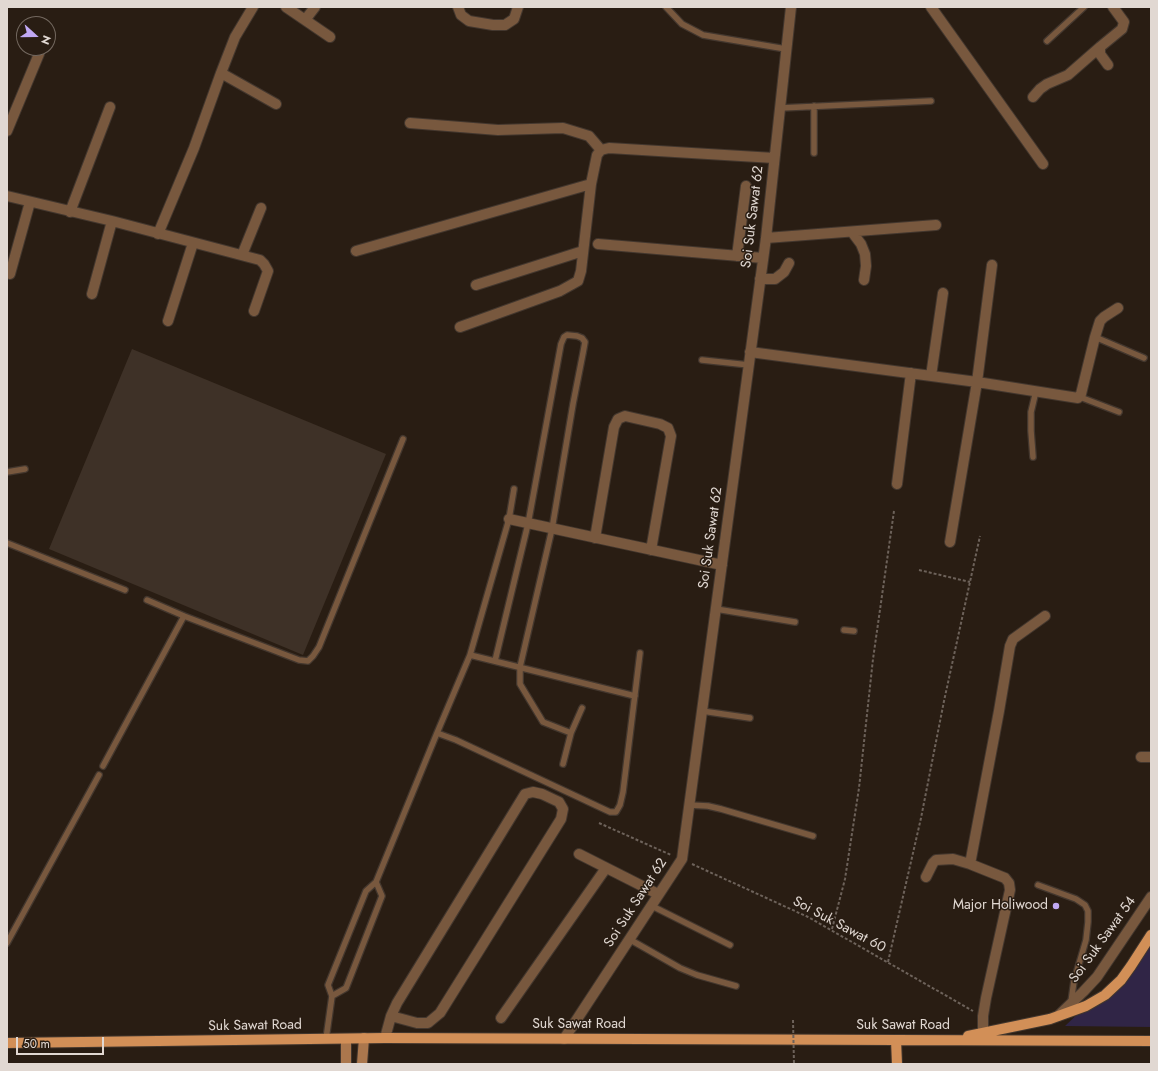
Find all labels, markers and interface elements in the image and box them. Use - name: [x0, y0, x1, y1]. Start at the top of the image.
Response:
- north arrow: [16, 16, 56, 56]
- text: N: [37, 33, 55, 47]
- street label: Soi Suk Sawat 62: [738, 165, 768, 269]
- street label: Soi Suk Sawat 62: [696, 486, 726, 590]
- street label: Soi Suk Sawat 62: [601, 855, 671, 951]
- street label: Soi Suk Sawat 60: [790, 893, 888, 957]
- street label: Soi Suk Sawat 54: [1066, 894, 1140, 986]
- place label: Major Holiwood: [953, 898, 1048, 914]
- marker: Major Holiwood: [1051, 901, 1061, 911]
- street label: Suk Sawat Road: [208, 1017, 302, 1035]
- street label: Suk Sawat Road: [532, 1017, 626, 1033]
- street label: Suk Sawat Road: [856, 1018, 950, 1034]
- scale bar: [18, 1029, 106, 1055]
- text: 50 m: [23, 1035, 50, 1053]

